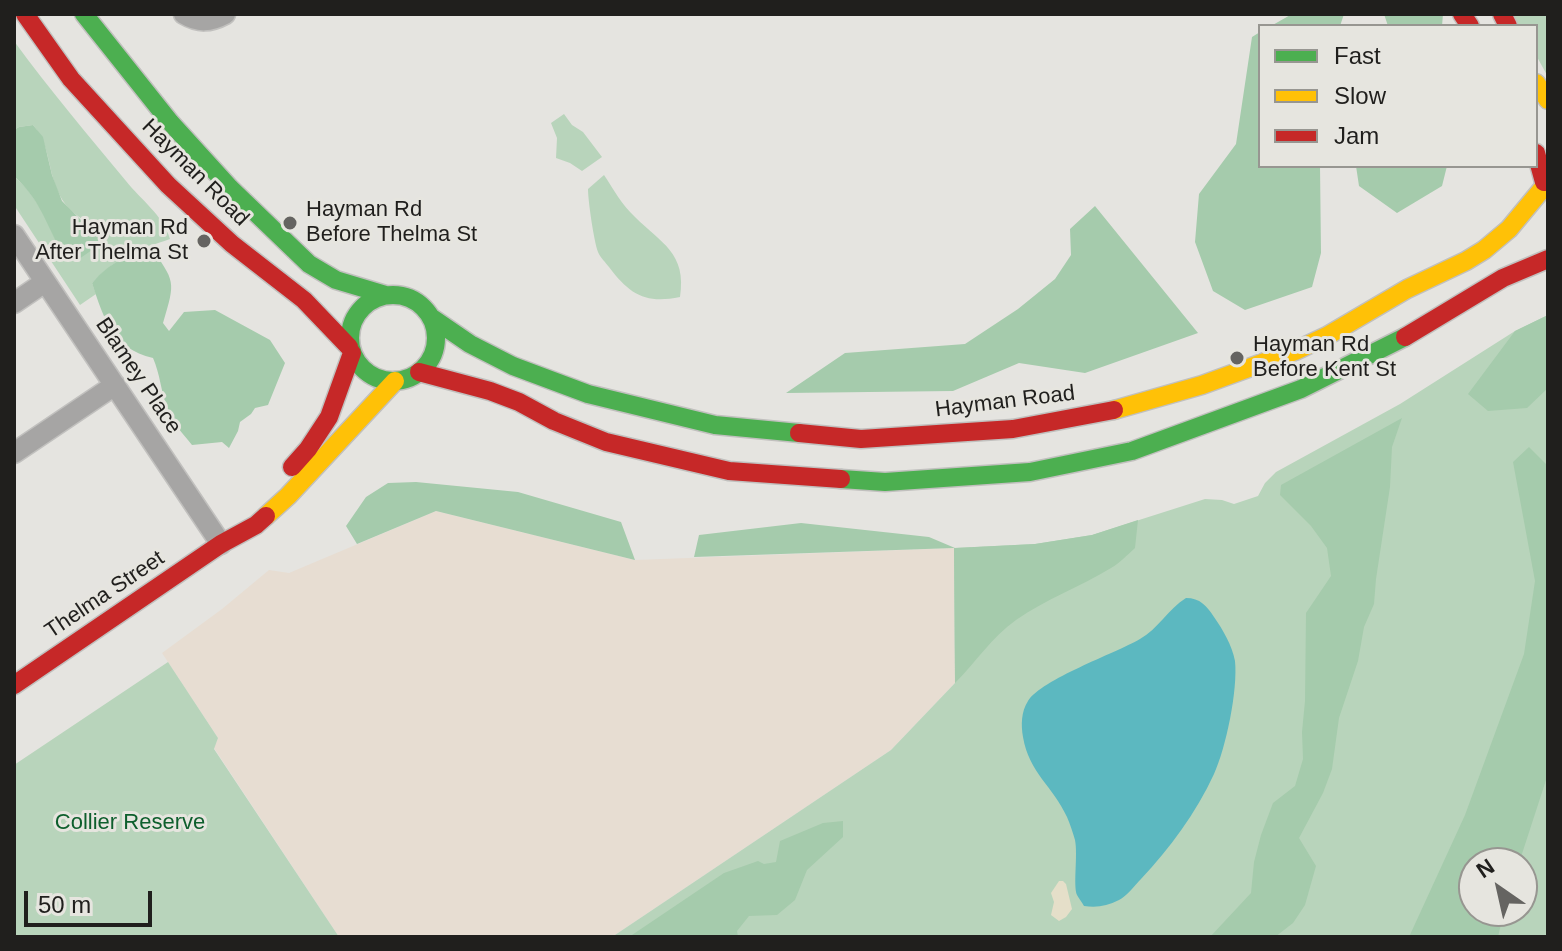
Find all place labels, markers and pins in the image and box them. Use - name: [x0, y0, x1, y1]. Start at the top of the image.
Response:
- place label: Hayman Rd Before Thelma St: [306, 197, 477, 248]
- marker: Hayman Rd Before Thelma St: [281, 214, 299, 232]
- place label: Hayman Rd After Thelma St: [35, 215, 188, 266]
- marker: Hayman Rd After Thelma St: [195, 232, 213, 250]
- place label: Hayman Rd Before Kent St: [1253, 332, 1396, 384]
- marker: Hayman Rd Before Kent St: [1228, 349, 1246, 367]

